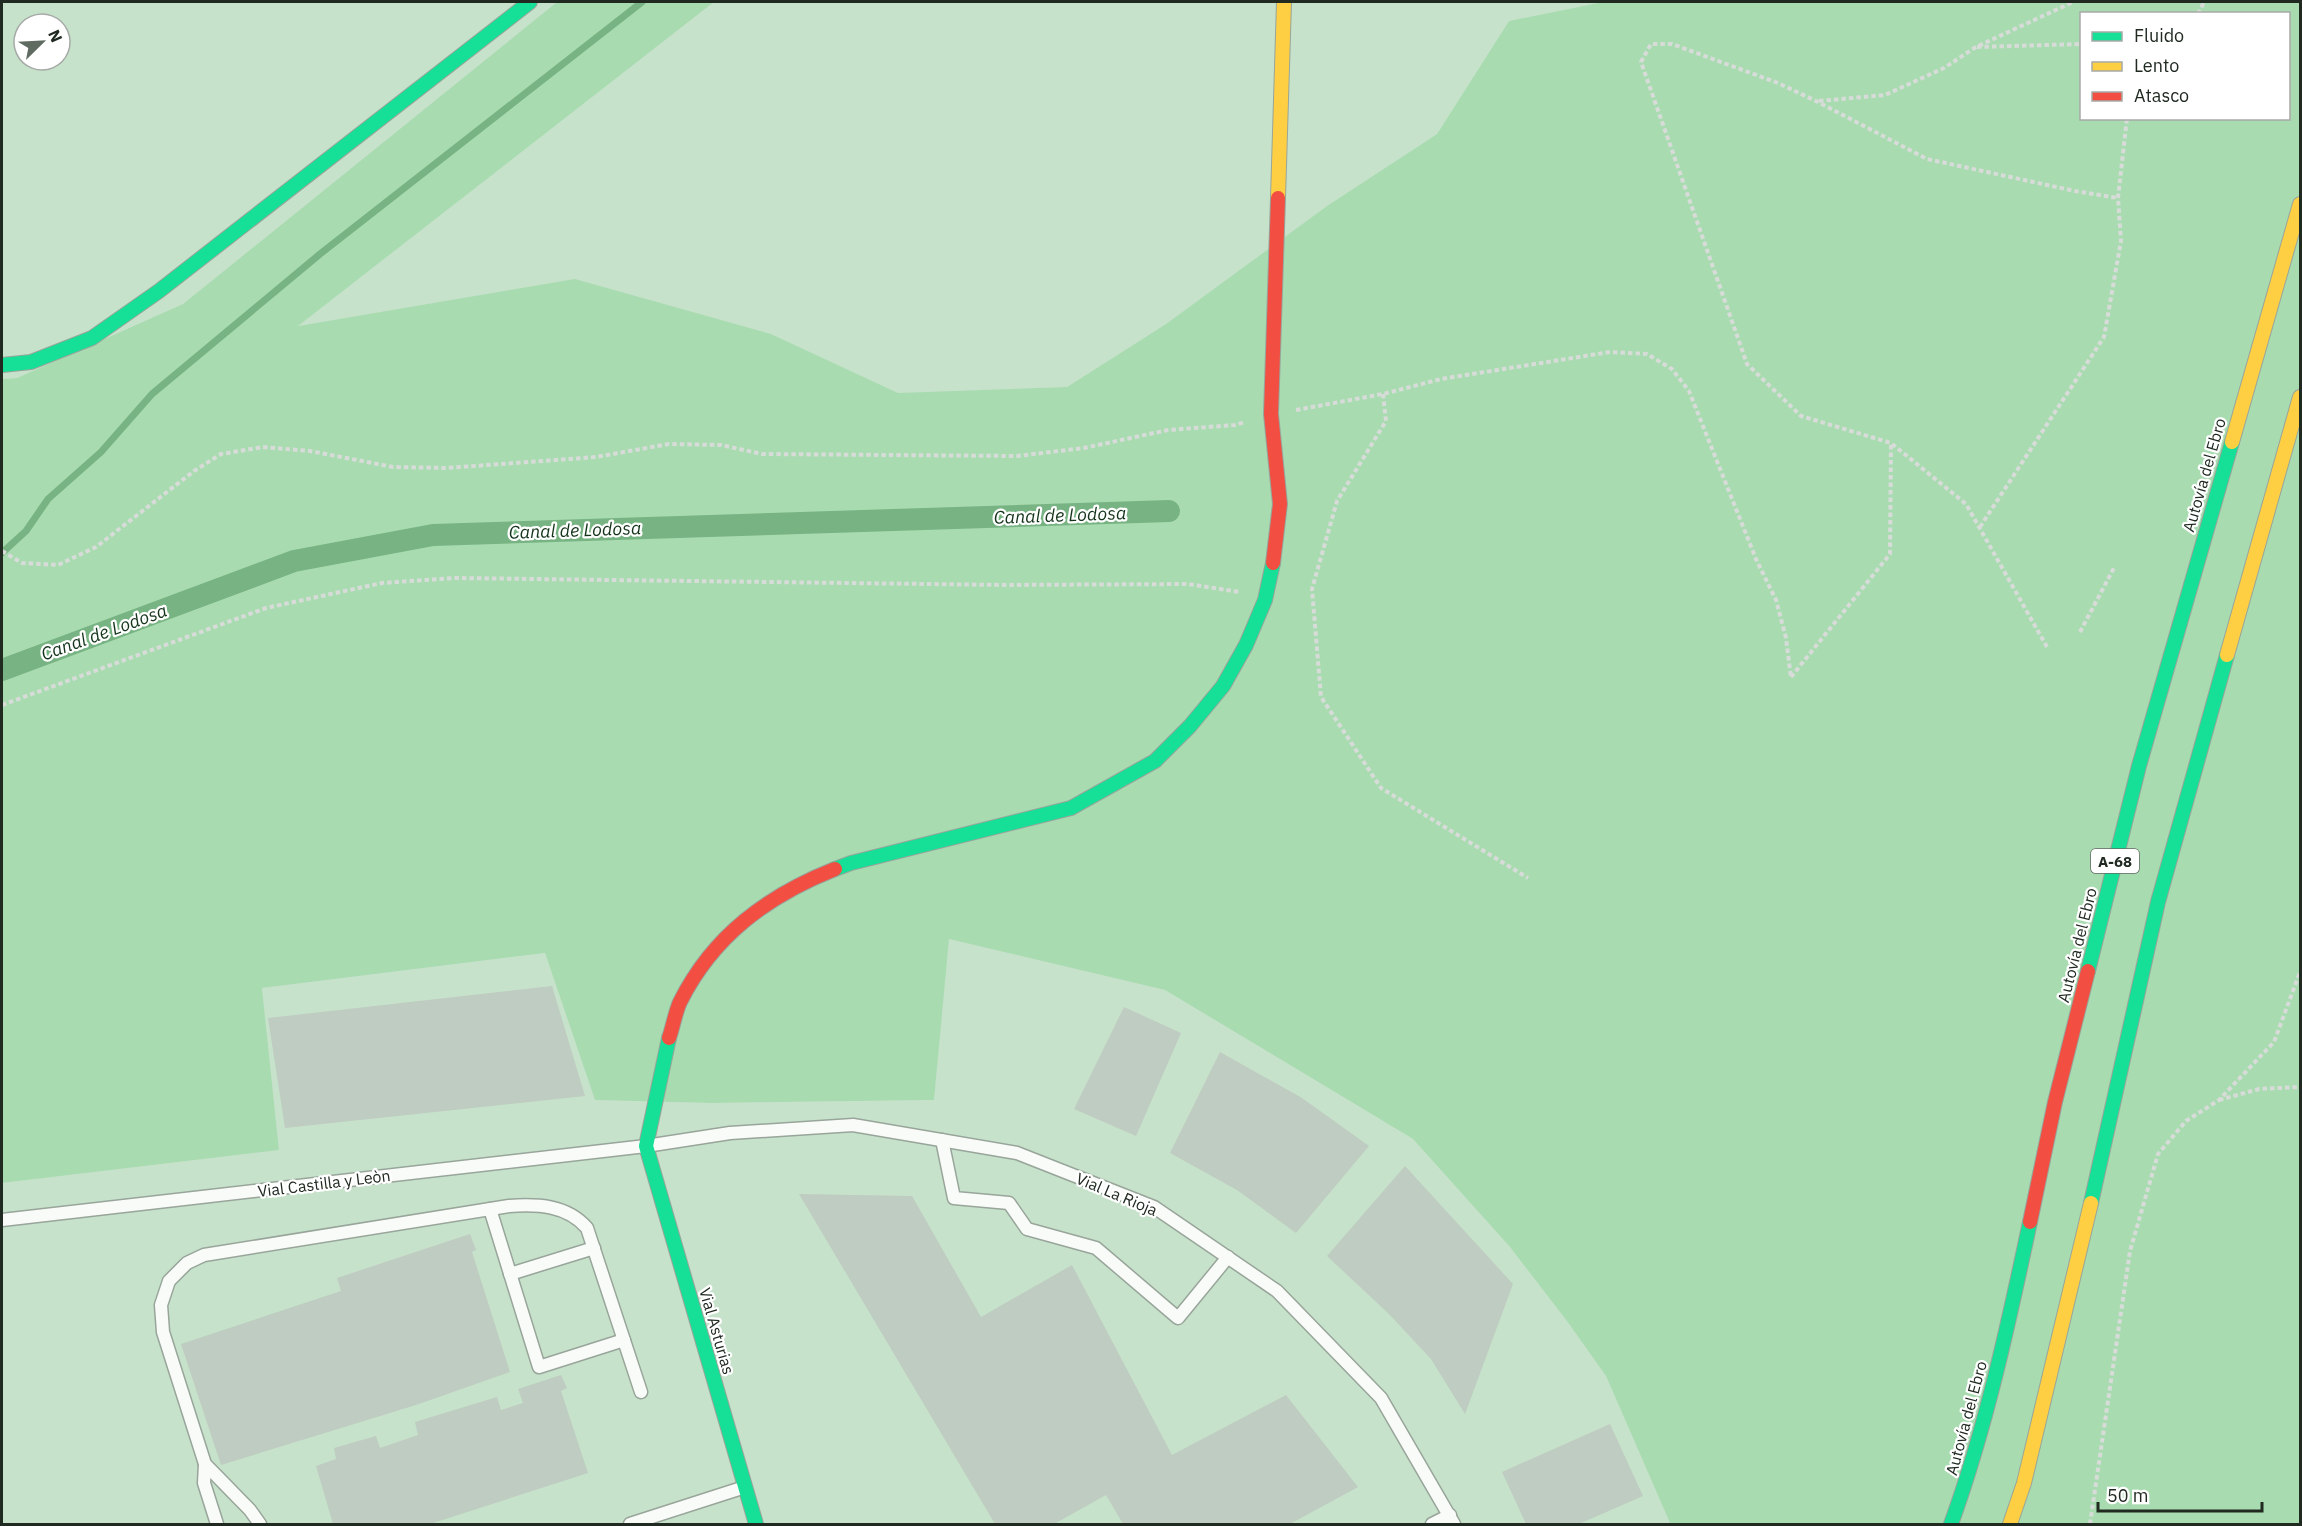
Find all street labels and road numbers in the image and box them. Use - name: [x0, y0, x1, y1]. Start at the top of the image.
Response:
- street label: Autovía del Ebro: [2178, 416, 2230, 534]
- road number: A-68: [2091, 849, 2139, 873]
- street label: Autovía del Ebro: [2053, 886, 2101, 1004]
- street label: Vial Castilla y Leòn: [256, 1165, 392, 1201]
- street label: Vial La Rioja: [1073, 1168, 1161, 1220]
- street label: Vial Asturias: [695, 1285, 739, 1377]
- street label: Autovía del Ebro: [1941, 1359, 1991, 1477]

